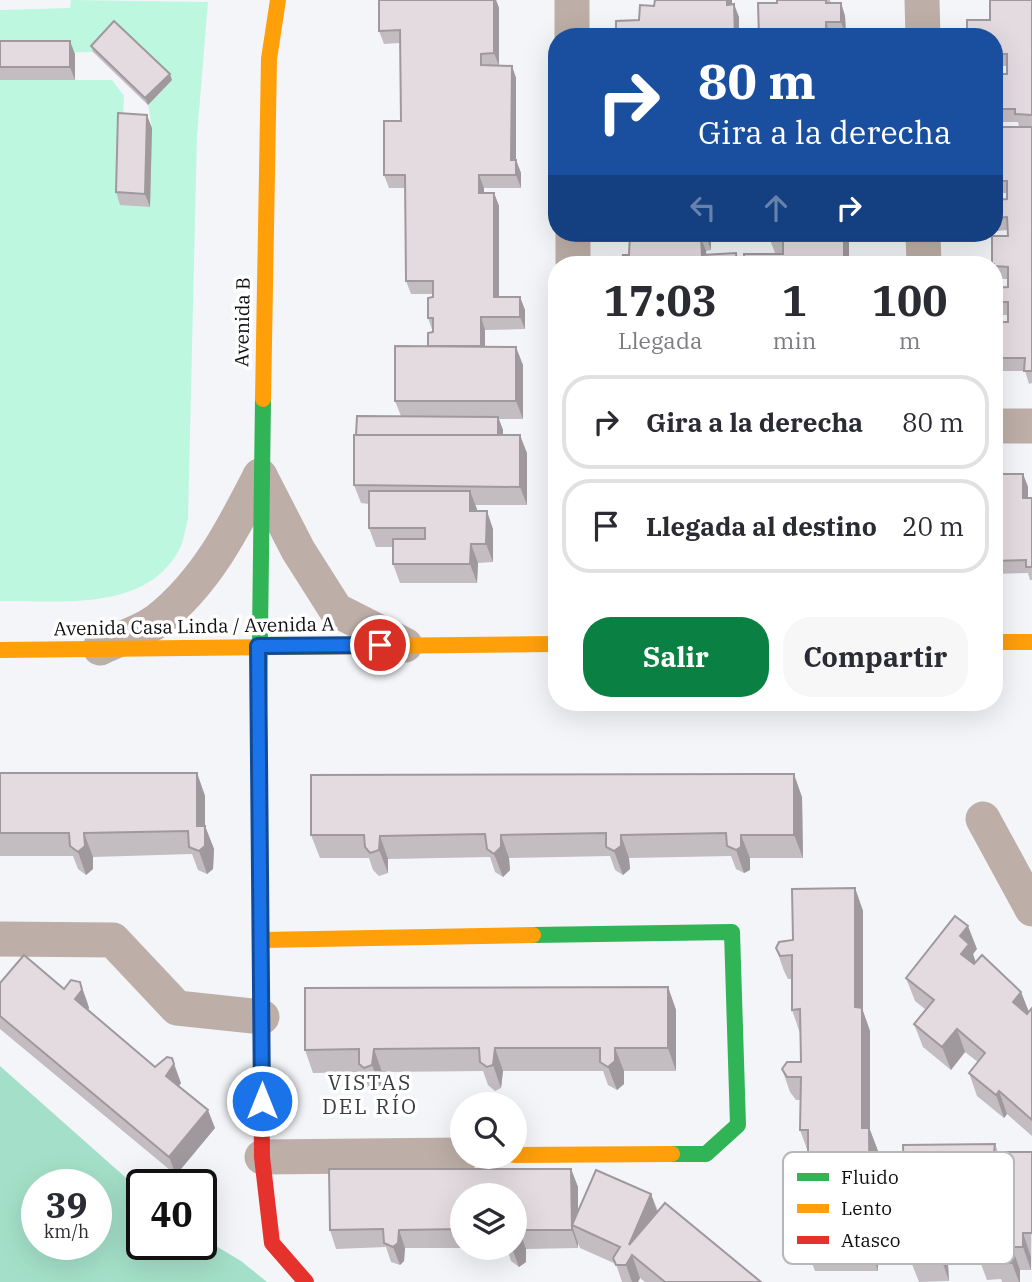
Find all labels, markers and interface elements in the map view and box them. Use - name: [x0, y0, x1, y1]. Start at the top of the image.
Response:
- text: 80 m: [698, 49, 816, 112]
- icon: right: [583, 56, 674, 147]
- text: Gira a la derecha: [698, 111, 952, 153]
- icon: left: [684, 189, 722, 227]
- icon: ahead: [757, 189, 795, 227]
- icon: right: [830, 189, 868, 227]
- text: 17:03: [603, 273, 717, 328]
- text: 1: [782, 273, 807, 328]
- text: 100: [872, 273, 947, 328]
- street label: Avenida B: [229, 277, 255, 367]
- text: Llegada: [618, 325, 702, 355]
- text: min: [773, 325, 816, 355]
- text: m: [899, 325, 921, 355]
- icon: right: [587, 403, 625, 441]
- text: Gira a la derecha: [646, 405, 863, 439]
- text: 80 m: [902, 405, 964, 439]
- icon: arrive: [587, 507, 625, 545]
- text: Llegada al destino: [646, 509, 877, 543]
- text: 20 m: [902, 509, 964, 543]
- street label: Avenida Casa Linda / Avenida A: [53, 612, 335, 640]
- pin: [350, 615, 410, 675]
- button: Salir: [583, 617, 769, 697]
- button: Compartir: [783, 617, 968, 697]
- icon: arrive: [361, 626, 399, 664]
- position arrow: [225, 1064, 299, 1138]
- district label: VISTAS DEL RÍO: [322, 1068, 418, 1120]
- map controls: [450, 1092, 527, 1260]
- button: search: [450, 1092, 527, 1169]
- legend: [783, 1152, 1014, 1264]
- text: Fluido: [841, 1165, 899, 1189]
- speed limit sign: 40: [126, 1169, 217, 1260]
- text: 39: [45, 1182, 88, 1228]
- button: layers: [450, 1183, 527, 1260]
- text: Lento: [841, 1196, 892, 1220]
- text: km/h: [44, 1220, 89, 1243]
- text: Atasco: [841, 1228, 900, 1252]

